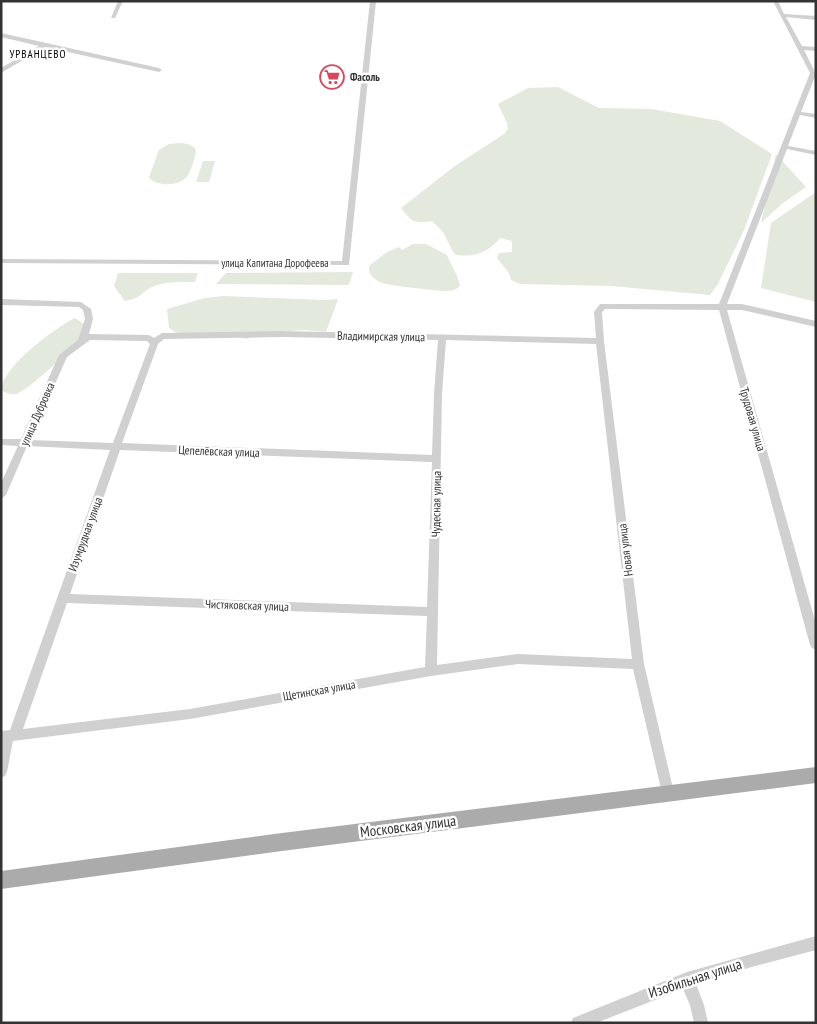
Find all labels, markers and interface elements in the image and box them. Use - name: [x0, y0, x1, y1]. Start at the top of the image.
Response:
- district label: УРВАНЦЕВО: [9, 47, 67, 61]
- supermarket icon: Фасоль: [319, 64, 345, 90]
- place label: Фасоль: [350, 70, 380, 84]
- street label: улица Капитана Дорофеева: [221, 256, 329, 270]
- street label: Владимирская улица: [337, 328, 425, 344]
- street label: улица Дубровка: [16, 380, 58, 448]
- street label: Трудовая улица: [737, 385, 769, 453]
- street label: Цепелёвская улица: [178, 442, 260, 460]
- street label: Чудесная улица: [428, 471, 444, 537]
- street label: Изумрудная улица: [65, 495, 105, 573]
- street label: Новая улица: [614, 523, 636, 577]
- street label: Чистяковская улица: [205, 596, 289, 614]
- street label: Щетинская улица: [282, 676, 357, 704]
- street label: Московская улица: [359, 811, 457, 841]
- street label: Изобильная улица: [646, 954, 744, 1002]

